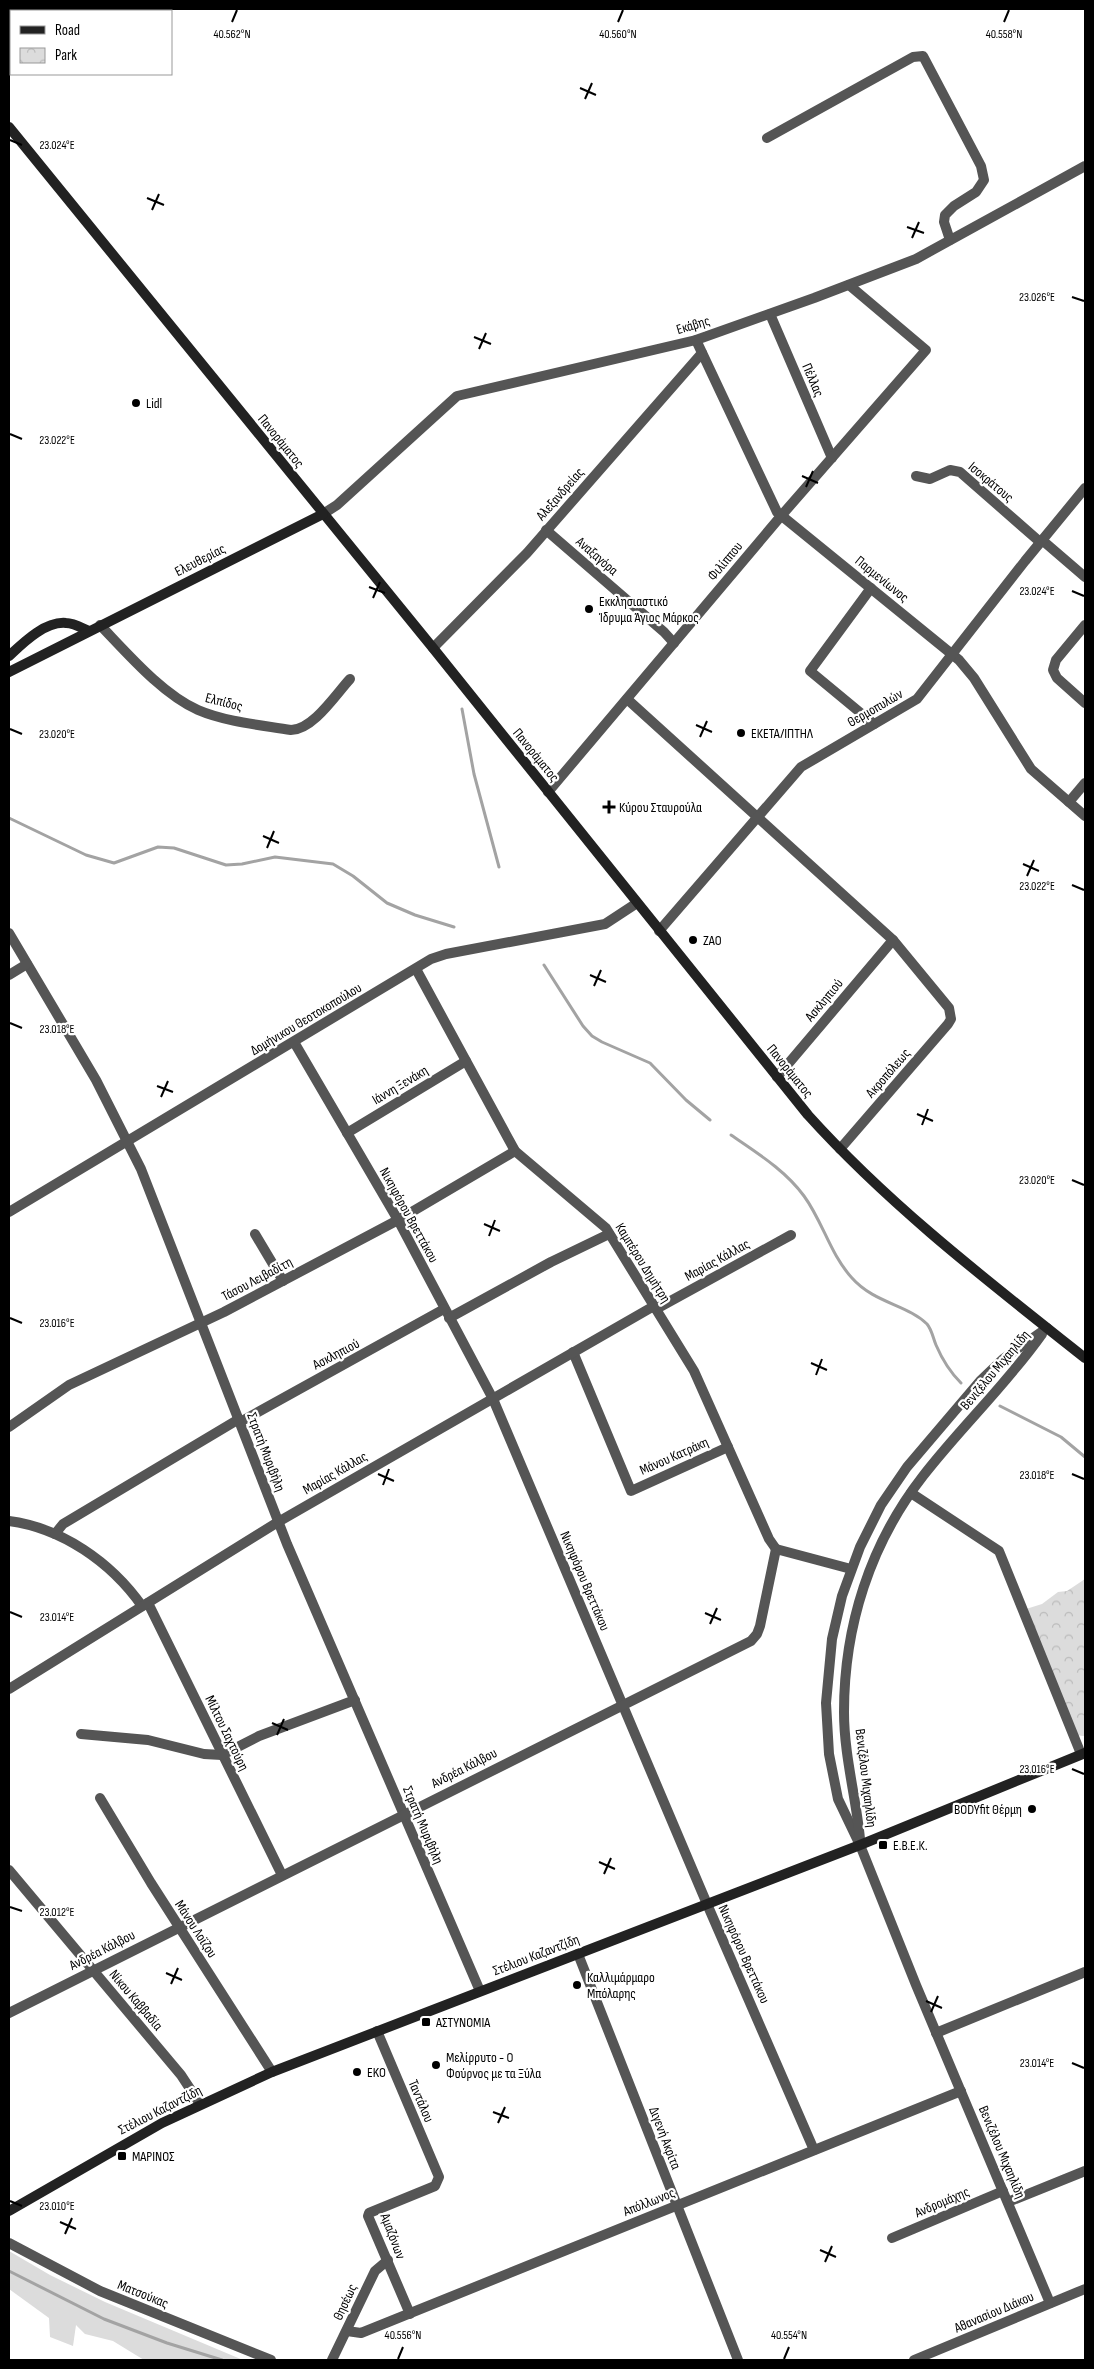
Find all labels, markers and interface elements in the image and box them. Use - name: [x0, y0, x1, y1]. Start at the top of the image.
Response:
- legend: [10, 10, 172, 75]
- text: Road: [55, 21, 80, 40]
- text: 40.562°N: [213, 27, 251, 42]
- text: 40.560°N: [599, 27, 637, 42]
- text: 40.558°N: [986, 27, 1022, 42]
- text: Park: [55, 46, 77, 65]
- text: 23.024°E: [39, 138, 75, 153]
- text: 23.026°E: [1019, 290, 1055, 305]
- street label: Εκάβης: [674, 312, 712, 338]
- street label: Πέλλας: [798, 361, 828, 399]
- place label: Lidl: [146, 395, 162, 412]
- marker: Lidl: [130, 397, 142, 409]
- street label: Πανοράματος: [254, 411, 308, 471]
- text: 23.022°E: [39, 433, 75, 448]
- street label: Ισοκράτους: [965, 458, 1017, 506]
- street label: Αλεξανδρείας: [532, 464, 588, 525]
- street label: Αναξαγόρα: [572, 532, 622, 579]
- street label: Φιλίππου: [704, 538, 746, 584]
- street label: Ελευθερίας: [172, 540, 228, 580]
- street label: Παρμενίωνος: [852, 552, 912, 606]
- text: 23.024°E: [1019, 584, 1055, 599]
- place label: Εκκλησιαστικό Ίδρυμα Άγιος Μάρκος: [598, 593, 699, 626]
- marker: Εκκλησιαστικό Ίδρυμα Άγιος Μάρκος: [583, 603, 595, 615]
- street label: Θερμοπυλών: [844, 685, 906, 731]
- street label: Ελπίδος: [204, 689, 244, 715]
- street label: Πανοράματος: [509, 725, 563, 785]
- place label: ΕΚΕΤΑ/ΙΠΤΗΛ: [751, 725, 813, 742]
- text: 23.020°E: [39, 727, 75, 742]
- marker: ΕΚΕΤΑ/ΙΠΤΗΛ: [735, 727, 747, 739]
- place label: Κύρου Σταυρούλα: [619, 799, 702, 816]
- marker: Κύρου Σταυρούλα: [603, 801, 615, 813]
- text: 23.022°E: [1019, 879, 1055, 894]
- place label: ZAO: [703, 932, 722, 949]
- marker: ZAO: [687, 934, 699, 946]
- street label: Ασκληπιού: [801, 975, 847, 1026]
- street label: Δομήνικου Θεοτοκοπούλου: [247, 979, 365, 1059]
- text: 23.018°E: [39, 1022, 75, 1037]
- street label: Πανοράματος: [763, 1041, 817, 1101]
- street label: Ακροπόλεως: [861, 1045, 914, 1102]
- street label: Ιάννη Ξενάκη: [369, 1062, 431, 1108]
- street label: Νικηφόρου Βρεττάκου: [376, 1164, 442, 1266]
- text: 23.020°E: [1019, 1173, 1055, 1188]
- street label: Καμπέρου Δημήτρη: [612, 1220, 674, 1306]
- street label: Μαρίας Κάλλας: [682, 1235, 752, 1285]
- street label: Τάσου Λειβαδίτη: [219, 1253, 295, 1305]
- text: 23.016°E: [39, 1316, 75, 1331]
- street label: Βενιζέλου Μιχαηλίδη: [957, 1327, 1033, 1413]
- street label: Ασκληπιού: [309, 1335, 362, 1374]
- street label: Στρατή Μυριβήλη: [243, 1410, 289, 1494]
- street label: Μάνου Κατράκη: [637, 1433, 711, 1479]
- street label: Μαρίας Κάλλας: [300, 1448, 370, 1498]
- text: 23.018°E: [1019, 1468, 1055, 1483]
- street label: Νικηφόρου Βρεττάκου: [556, 1529, 614, 1633]
- text: 23.014°E: [40, 1610, 74, 1625]
- street label: Μίλτου Σαχτούρη: [201, 1693, 253, 1773]
- street label: Βενιζέλου Μιχαηλίδη: [852, 1728, 880, 1828]
- street label: Ανδρέα Κάλβου: [427, 1744, 500, 1792]
- text: 23.016°E: [1019, 1762, 1055, 1777]
- street label: Στρατή Μυριβήλη: [399, 1783, 447, 1867]
- place label: BODYfit Θέρμη: [954, 1801, 1022, 1818]
- marker: BODYfit Θέρμη: [1026, 1803, 1038, 1815]
- place label: Ε.Β.Ε.Κ.: [893, 1837, 928, 1854]
- marker: Ε.Β.Ε.Κ.: [877, 1839, 889, 1851]
- street label: Μάνου Λοϊζου: [171, 1897, 221, 1961]
- street label: Νικηφόρου Βρεττάκου: [715, 1902, 773, 2006]
- text: 23.012°E: [39, 1905, 75, 1920]
- street label: Ανδρέα Κάλβου: [65, 1926, 138, 1974]
- street label: Στέλιου Καζαντζίδη: [490, 1931, 582, 1979]
- street label: Νίκου Καββαδία: [106, 1966, 166, 2034]
- place label: Καλλιμάρμαρο Μπόλαρης: [587, 1969, 655, 2002]
- marker: Καλλιμάρμαρο Μπόλαρης: [571, 1979, 583, 1991]
- place label: ΑΣΤΥΝΟΜΙΑ: [435, 2014, 491, 2031]
- marker: ΑΣΤΥΝΟΜΙΑ: [420, 2016, 432, 2028]
- place label: Μελίρρυτο - Ο Φούρνος με τα Ξύλα: [446, 2049, 541, 2082]
- text: 23.014°E: [1020, 2056, 1054, 2071]
- marker: Μελίρρυτο - Ο Φούρνος με τα Ξύλα: [430, 2059, 442, 2071]
- place label: EKO: [367, 2064, 386, 2081]
- marker: EKO: [351, 2066, 363, 2078]
- street label: Ταντάλου: [404, 2077, 438, 2125]
- street label: Στέλιου Καζαντζίδη: [115, 2082, 205, 2138]
- street label: Βενιζέλου Μιχαηλίδη: [975, 2103, 1029, 2201]
- street label: Διγενή Ακρίτα: [645, 2104, 685, 2172]
- place label: ΜΑΡΙΝΟΣ: [132, 2148, 175, 2165]
- marker: ΜΑΡΙΝΟΣ: [116, 2150, 128, 2162]
- street label: Ανδρομάχης: [911, 2183, 972, 2221]
- street label: Απόλλωνος: [620, 2184, 677, 2220]
- text: 23.010°E: [39, 2199, 75, 2214]
- street label: Αμαζόνων: [376, 2210, 410, 2262]
- street label: Ματσούκας: [115, 2276, 171, 2312]
- street label: Θησέως: [329, 2281, 361, 2323]
- street label: Αθανασίου Διάκου: [951, 2288, 1036, 2337]
- text: 40.556°N: [385, 2328, 421, 2343]
- text: 40.554°N: [771, 2328, 807, 2343]

